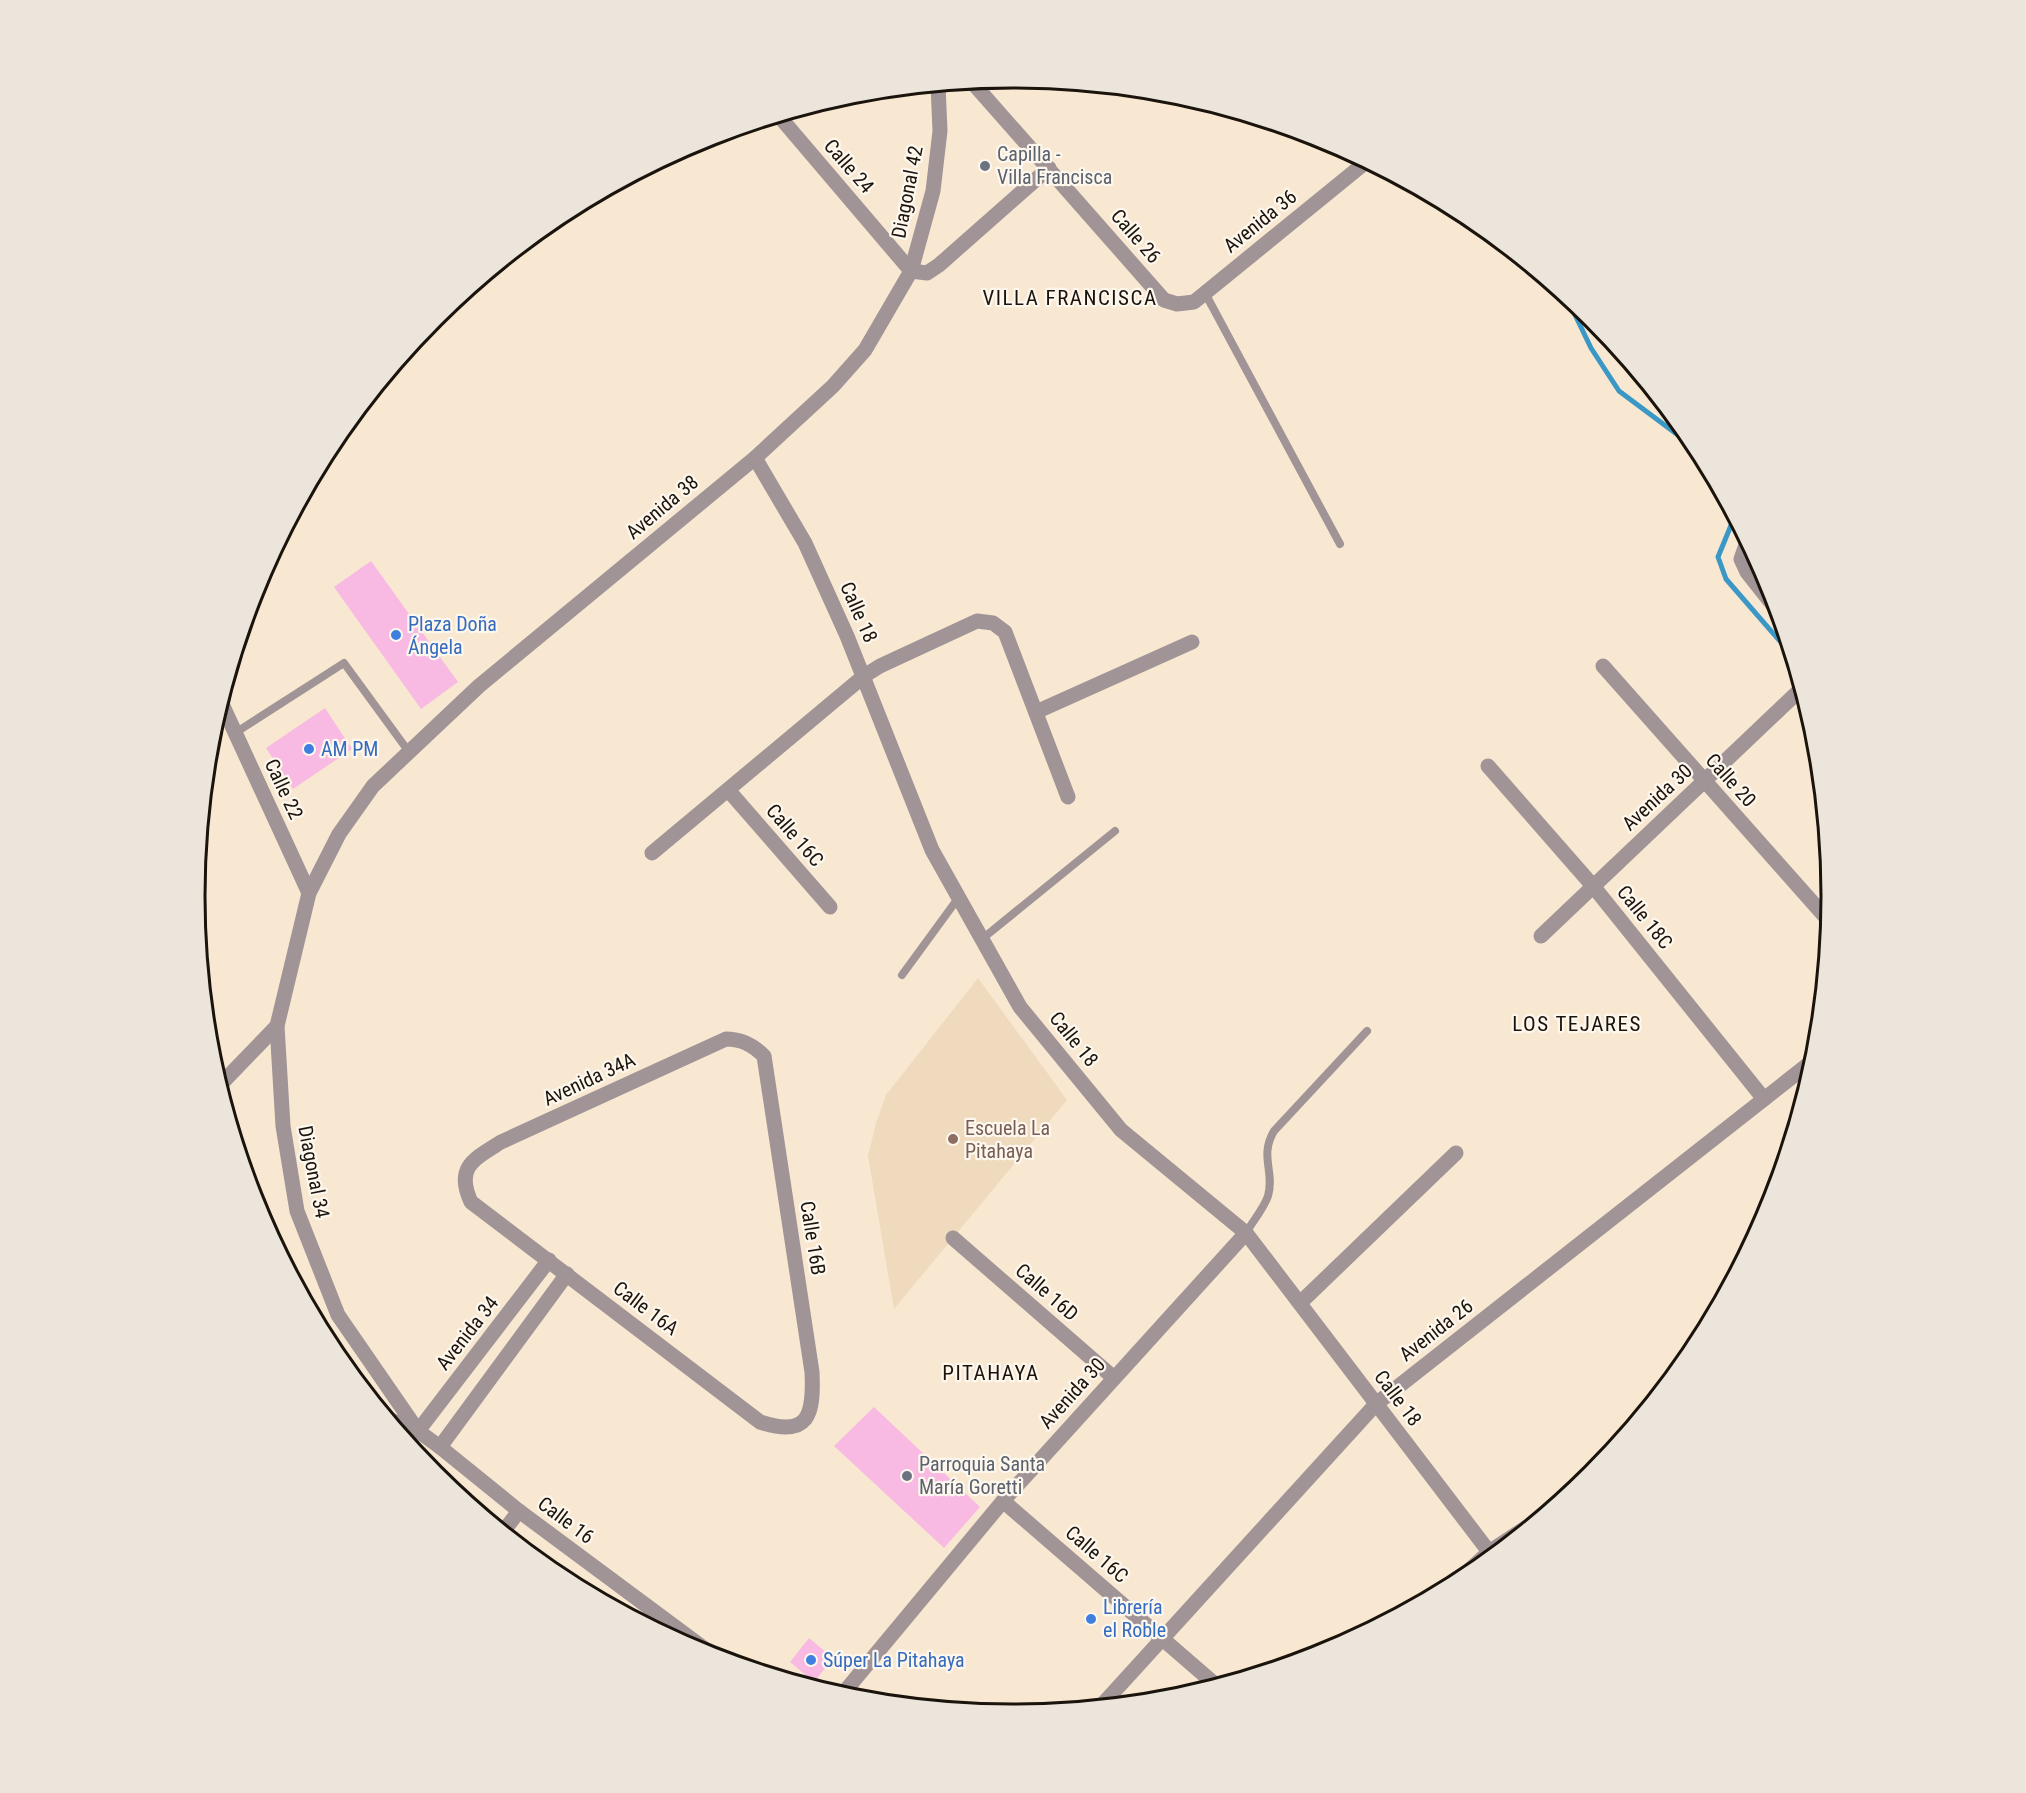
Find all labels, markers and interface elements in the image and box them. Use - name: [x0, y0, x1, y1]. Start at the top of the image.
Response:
- street label: Calle 24: [819, 134, 879, 198]
- place label: Capilla - Villa Francisca: [997, 142, 1112, 189]
- street label: Diagonal 42: [886, 144, 928, 240]
- marker: Capilla - Villa Francisca: [978, 159, 992, 173]
- street label: Avenida 36: [1219, 184, 1301, 258]
- street label: Calle 26: [1106, 204, 1166, 268]
- district label: VILLA FRANCISCA: [982, 286, 1158, 310]
- street label: Avenida 38: [621, 470, 703, 544]
- street label: Calle 18: [835, 578, 883, 646]
- place label: Plaza Doña Ángela: [408, 612, 497, 659]
- marker: Plaza Doña Ángela: [389, 628, 403, 642]
- place label: AM PM: [321, 737, 378, 761]
- marker: AM PM: [302, 742, 316, 756]
- street label: Calle 20: [1701, 748, 1761, 812]
- street label: Calle 22: [260, 755, 308, 823]
- street label: Avenida 30: [1617, 759, 1697, 835]
- street label: Calle 16C: [761, 799, 829, 871]
- street label: Calle 18C: [1612, 880, 1678, 954]
- street label: Calle 18: [1045, 1007, 1103, 1071]
- district label: LOS TEJARES: [1512, 1012, 1642, 1036]
- street label: Avenida 34A: [539, 1047, 639, 1111]
- place label: Escuela La Pitahaya: [965, 1116, 1050, 1163]
- street label: Diagonal 34: [293, 1124, 335, 1220]
- marker: Escuela La Pitahaya: [946, 1132, 960, 1146]
- street label: Calle 16B: [795, 1199, 831, 1277]
- street label: Calle 16D: [1011, 1258, 1083, 1326]
- street label: Calle 16A: [609, 1276, 684, 1341]
- street label: Avenida 34: [431, 1291, 503, 1375]
- street label: Avenida 26: [1394, 1294, 1478, 1366]
- street label: Avenida 30: [1034, 1353, 1110, 1433]
- district label: PITAHAYA: [942, 1361, 1040, 1385]
- street label: Calle 18: [1369, 1365, 1427, 1431]
- place label: Parroquia Santa María Goretti: [919, 1452, 1045, 1499]
- marker: Parroquia Santa María Goretti: [900, 1469, 914, 1483]
- street label: Calle 16: [533, 1491, 599, 1549]
- street label: Calle 16C: [1061, 1520, 1133, 1588]
- place label: Librería el Roble: [1103, 1595, 1166, 1642]
- marker: Librería el Roble: [1084, 1612, 1098, 1626]
- place label: Súper La Pitahaya: [823, 1648, 965, 1672]
- marker: Súper La Pitahaya: [804, 1653, 818, 1667]

